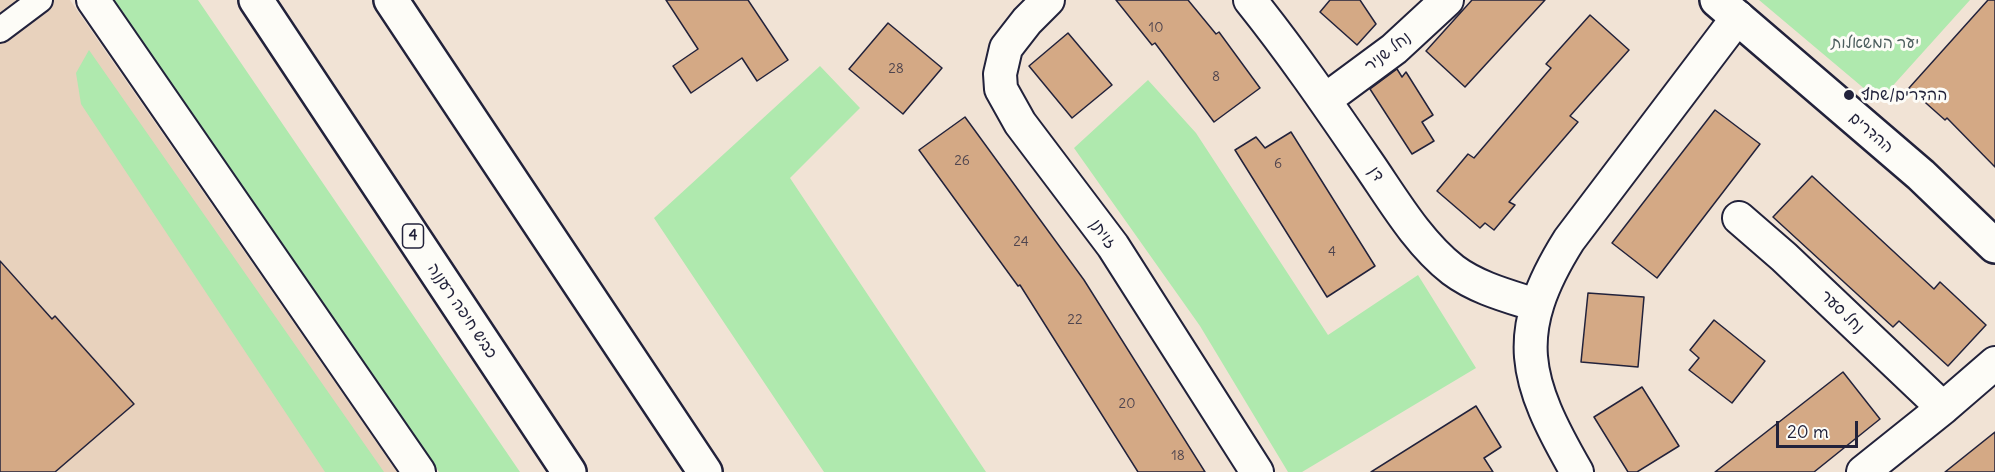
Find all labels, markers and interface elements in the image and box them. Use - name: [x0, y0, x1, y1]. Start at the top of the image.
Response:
- house number: 10: [1149, 20, 1163, 36]
- street label: נחל שניר: [1361, 28, 1415, 76]
- park label: יער המשאלות: [1831, 33, 1919, 53]
- house number: 28: [888, 61, 904, 77]
- house number: 8: [1212, 69, 1220, 85]
- place label: ההדרים/שחף: [1861, 85, 1947, 105]
- marker: ההדרים/שחף: [1842, 88, 1856, 102]
- street label: ההדרים: [1845, 109, 1897, 157]
- house number: 26: [954, 153, 970, 169]
- house number: 6: [1274, 156, 1282, 172]
- street label: דן: [1364, 163, 1388, 185]
- street label: זויתן: [1086, 216, 1120, 252]
- road number: 4: [402, 224, 424, 248]
- house number: 24: [1013, 234, 1029, 250]
- house number: 4: [1328, 244, 1336, 260]
- street label: כביש חיפה רעננה: [423, 260, 501, 362]
- street label: נחל סער: [1816, 286, 1868, 338]
- house number: 22: [1067, 312, 1083, 328]
- house number: 20: [1119, 396, 1135, 412]
- scale bar: [1779, 409, 1862, 447]
- text: 20 m: [1787, 420, 1829, 443]
- house number: 18: [1171, 448, 1185, 464]

